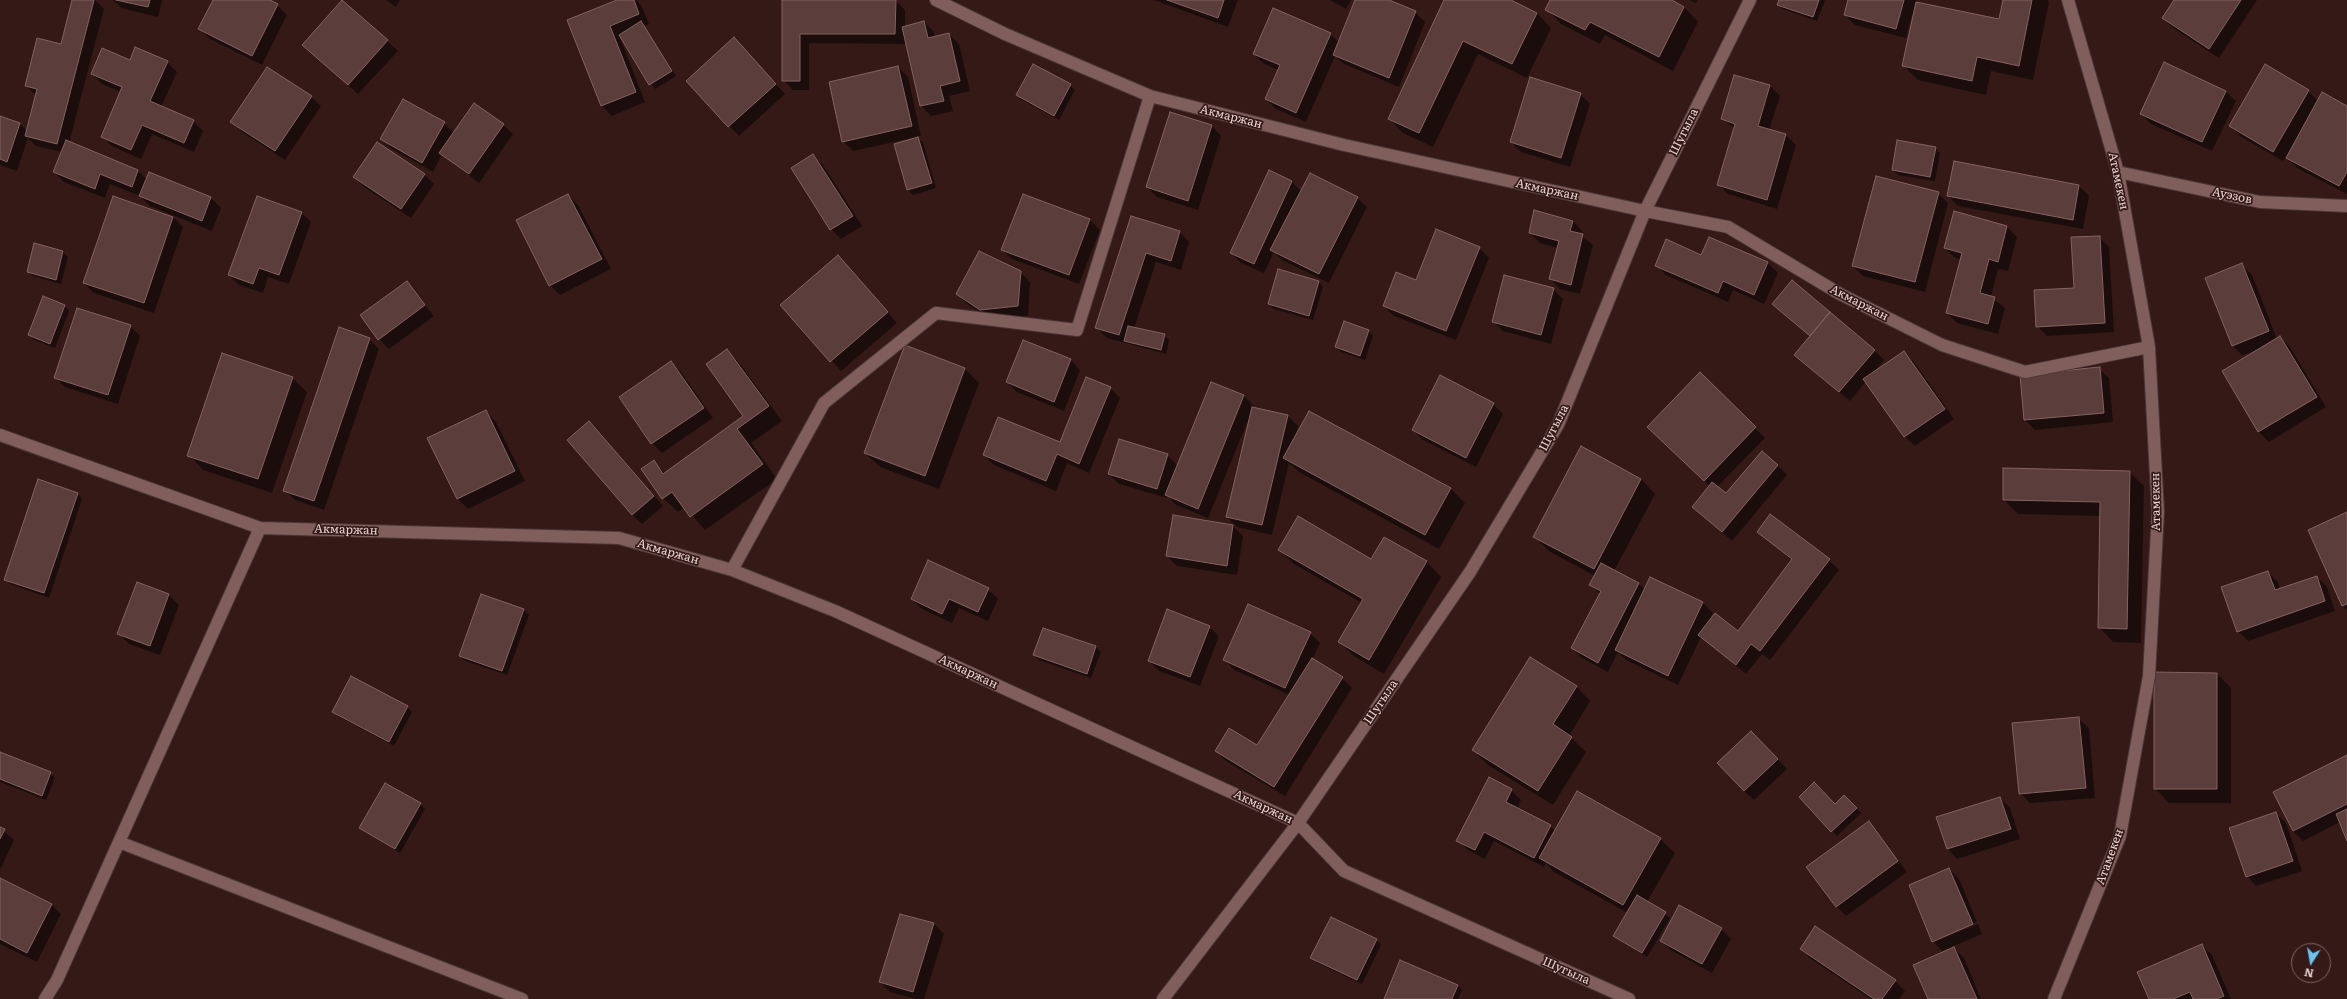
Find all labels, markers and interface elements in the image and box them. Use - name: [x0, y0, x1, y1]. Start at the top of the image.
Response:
- street label: Акмаржан: [1198, 102, 1264, 132]
- street label: Шугыла: [1666, 106, 1702, 158]
- street label: Атамекен: [2105, 151, 2131, 211]
- street label: Акмаржан: [1514, 176, 1580, 204]
- street label: Ауэзов: [2211, 185, 2253, 207]
- street label: Акмаржан: [1827, 282, 1891, 324]
- street label: Шугыла: [1536, 402, 1572, 454]
- street label: Атамекен: [2148, 473, 2164, 531]
- street label: Акмаржан: [314, 522, 378, 538]
- street label: Акмаржан: [635, 536, 701, 568]
- street label: Акмаржан: [936, 652, 1000, 692]
- street label: Шугыла: [1361, 677, 1401, 727]
- street label: Акмаржан: [1231, 787, 1295, 827]
- street label: Атамекен: [2093, 827, 2127, 887]
- north arrow: [2291, 943, 2331, 983]
- street label: Шугыла: [1540, 954, 1592, 988]
- text: N: [2303, 965, 2315, 983]

